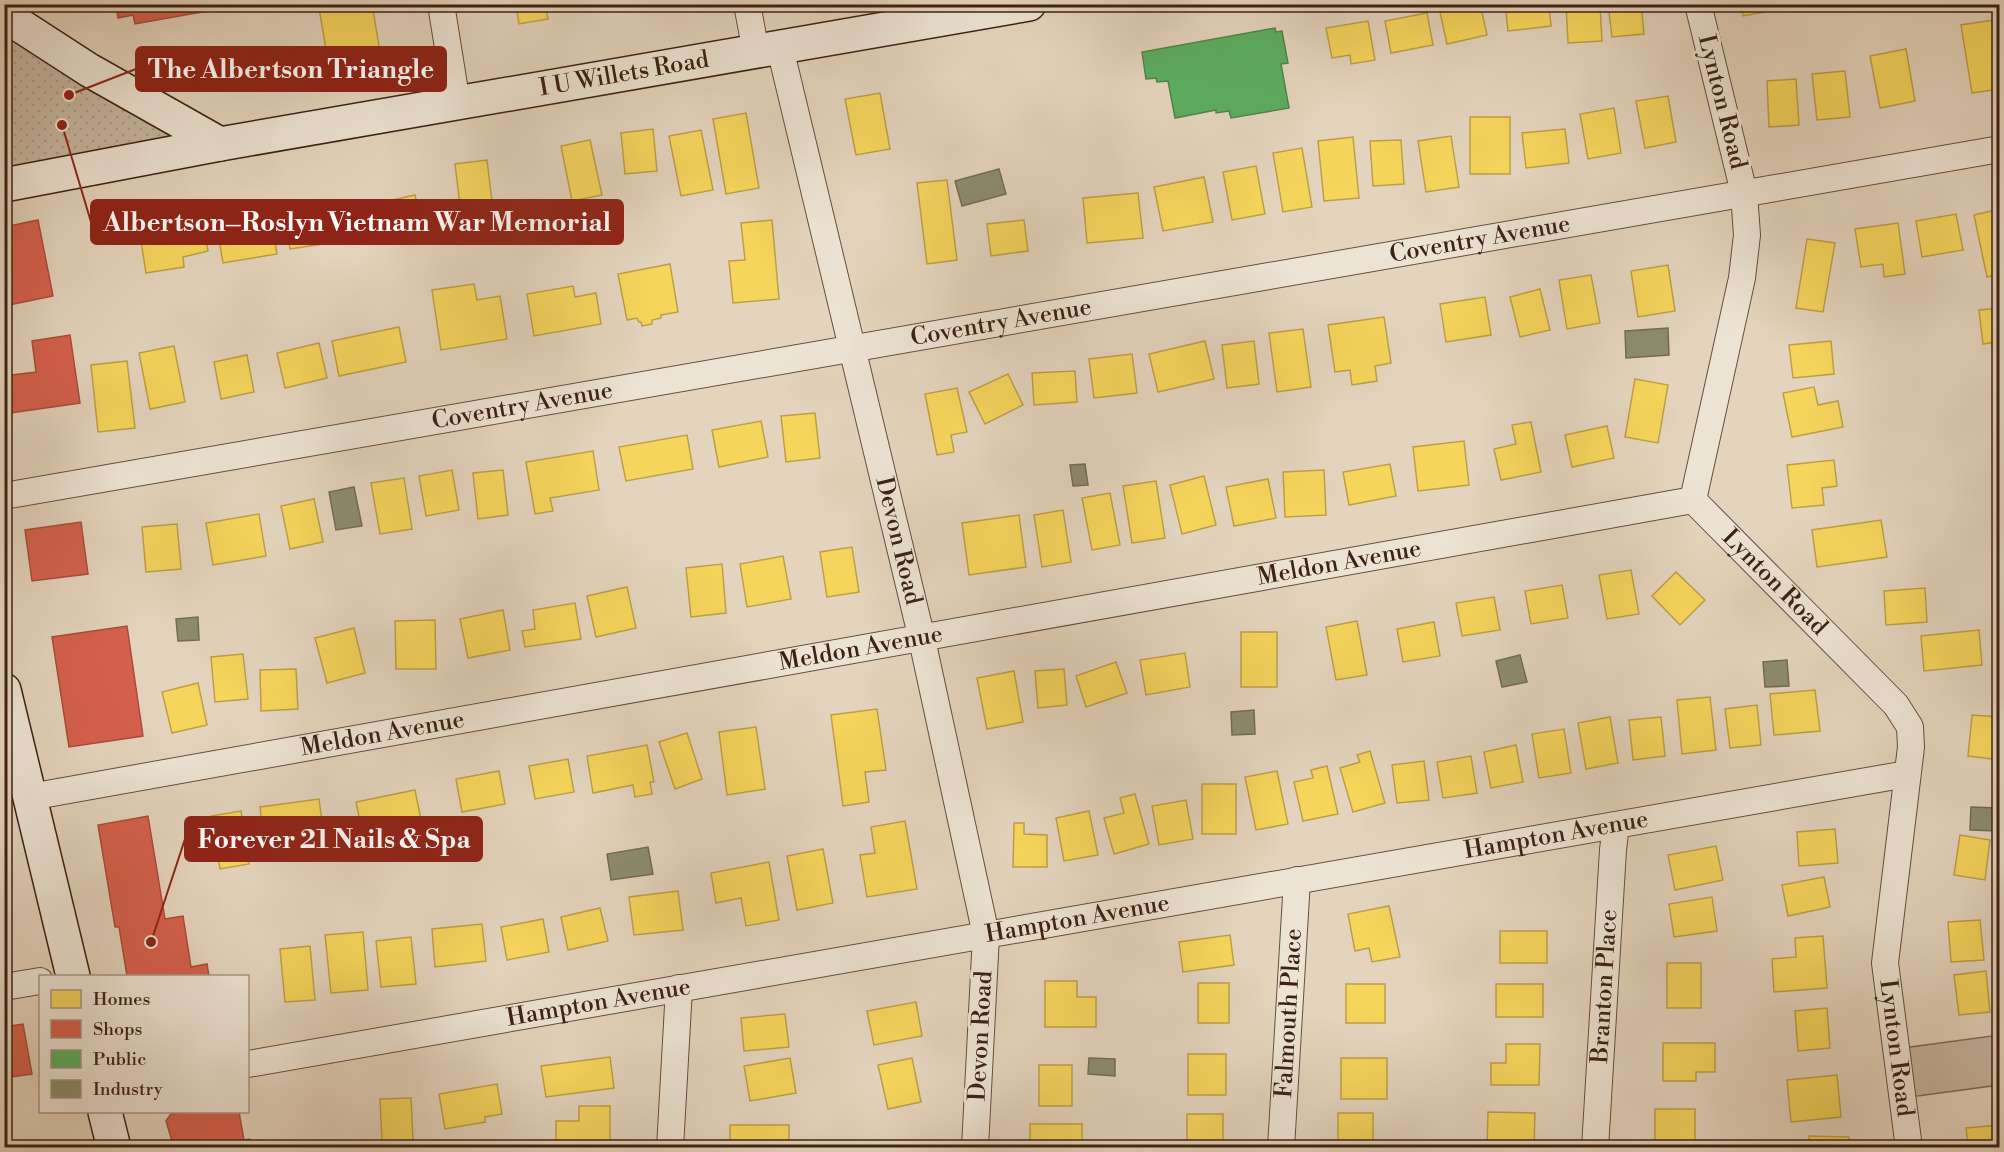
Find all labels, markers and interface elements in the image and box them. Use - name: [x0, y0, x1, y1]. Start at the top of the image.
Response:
- street label: Lynton Road: [1691, 31, 1753, 173]
- street label: I U Willets Road: [537, 45, 712, 103]
- callout: The Albertson Triangle: [136, 47, 446, 91]
- text: The Albertson Triangle: [148, 54, 434, 86]
- callout: Albertson–Roslyn Vietnam War Memorial: [91, 200, 623, 244]
- text: Albertson–Roslyn Vietnam War Memorial: [102, 207, 612, 239]
- street label: Coventry Avenue: [1387, 209, 1573, 270]
- street label: Coventry Avenue: [908, 292, 1094, 353]
- street label: Coventry Avenue: [429, 375, 615, 436]
- street label: Devon Road: [869, 474, 928, 608]
- street label: Lynton Road: [1715, 523, 1834, 642]
- street label: Meldon Avenue: [1255, 534, 1424, 593]
- street label: Meldon Avenue: [777, 619, 945, 678]
- street label: Meldon Avenue: [298, 705, 467, 763]
- street label: Hampton Avenue: [1462, 805, 1651, 866]
- callout: Forever 21 Nails & Spa: [185, 817, 482, 861]
- text: Forever 21 Nails & Spa: [198, 824, 471, 856]
- street label: Hampton Avenue: [983, 888, 1172, 950]
- street label: Branton Place: [1585, 908, 1624, 1065]
- street label: Falmouth Place: [1269, 928, 1309, 1099]
- street label: Devon Road: [963, 970, 999, 1102]
- street label: Hampton Avenue: [504, 972, 693, 1034]
- legend: [39, 975, 249, 1113]
- street label: Lynton Road: [1872, 978, 1920, 1119]
- text: Homes: [93, 988, 150, 1011]
- text: Shops: [93, 1018, 143, 1041]
- text: Public: [93, 1048, 146, 1071]
- text: Industry: [93, 1078, 163, 1101]

